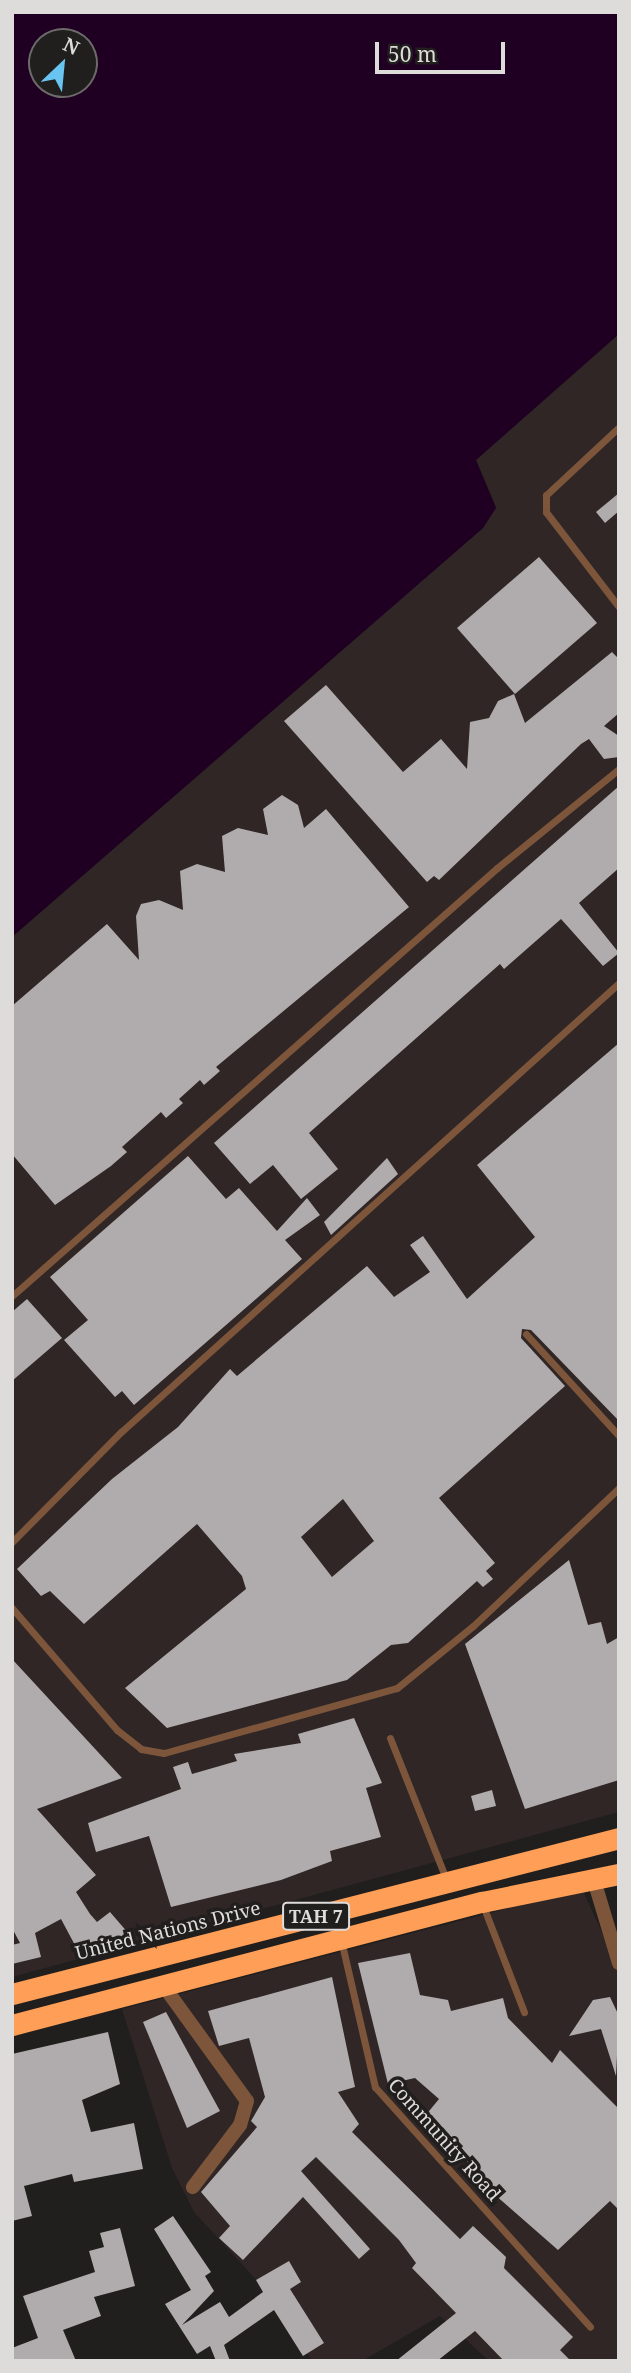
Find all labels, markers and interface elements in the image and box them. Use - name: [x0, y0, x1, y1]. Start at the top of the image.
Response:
- north arrow: [28, 28, 98, 98]
- scale bar: [379, 28, 508, 72]
- text: N: [59, 31, 84, 61]
- text: 50 m: [388, 40, 437, 68]
- street label: United Nations Drive: [73, 1897, 263, 1965]
- road number: TAH 7: [281, 1902, 351, 1930]
- street label: Community Road: [383, 2074, 505, 2206]

